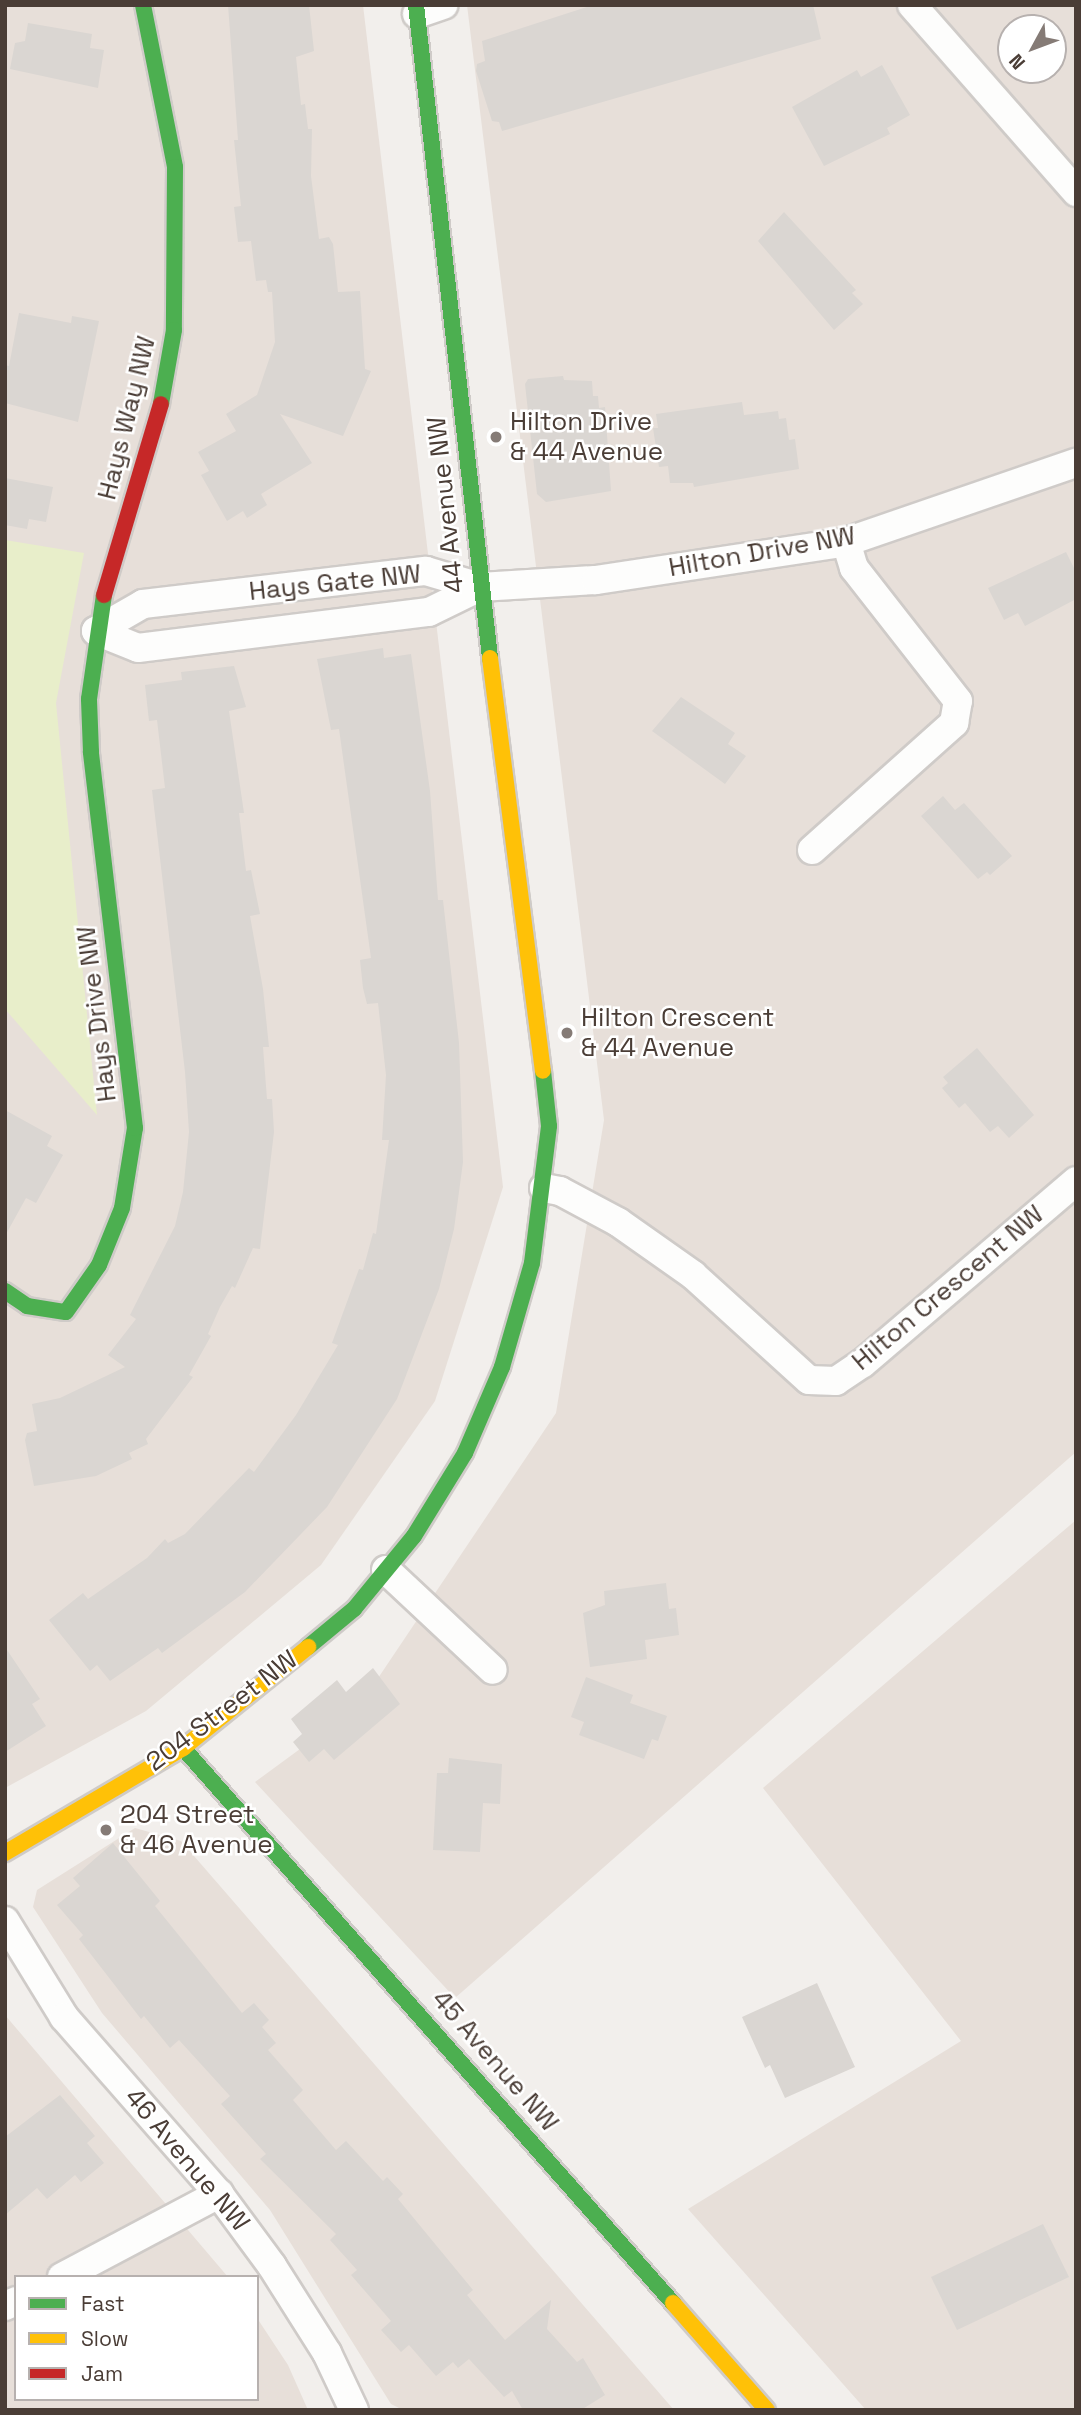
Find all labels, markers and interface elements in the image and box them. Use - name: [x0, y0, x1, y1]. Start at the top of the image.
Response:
- north arrow: [997, 14, 1067, 84]
- text: N: [1004, 49, 1031, 75]
- street label: Hays Way NW: [92, 333, 162, 503]
- place label: Hilton Drive & 44 Avenue: [510, 406, 663, 467]
- street label: 44 Avenue NW: [421, 415, 471, 595]
- marker: Hilton Drive & 44 Avenue: [488, 429, 504, 445]
- street label: Hilton Drive NW: [666, 520, 858, 584]
- street label: Hays Gate NW: [247, 558, 423, 608]
- street label: Hays Drive NW: [71, 924, 123, 1104]
- place label: Hilton Crescent & 44 Avenue: [581, 1002, 775, 1064]
- marker: Hilton Crescent & 44 Avenue: [559, 1025, 575, 1041]
- street label: Hilton Crescent NW: [846, 1199, 1050, 1377]
- street label: 204 Street NW: [140, 1644, 304, 1778]
- place label: 204 Street & 46 Avenue: [120, 1799, 273, 1860]
- marker: 204 Street & 46 Avenue: [98, 1822, 114, 1838]
- street label: 45 Avenue NW: [425, 1984, 565, 2138]
- street label: 46 Avenue NW: [118, 2082, 256, 2238]
- legend: [14, 2275, 259, 2401]
- text: Fast: [81, 2290, 125, 2317]
- text: Slow: [81, 2325, 129, 2352]
- text: Jam: [81, 2360, 123, 2387]

